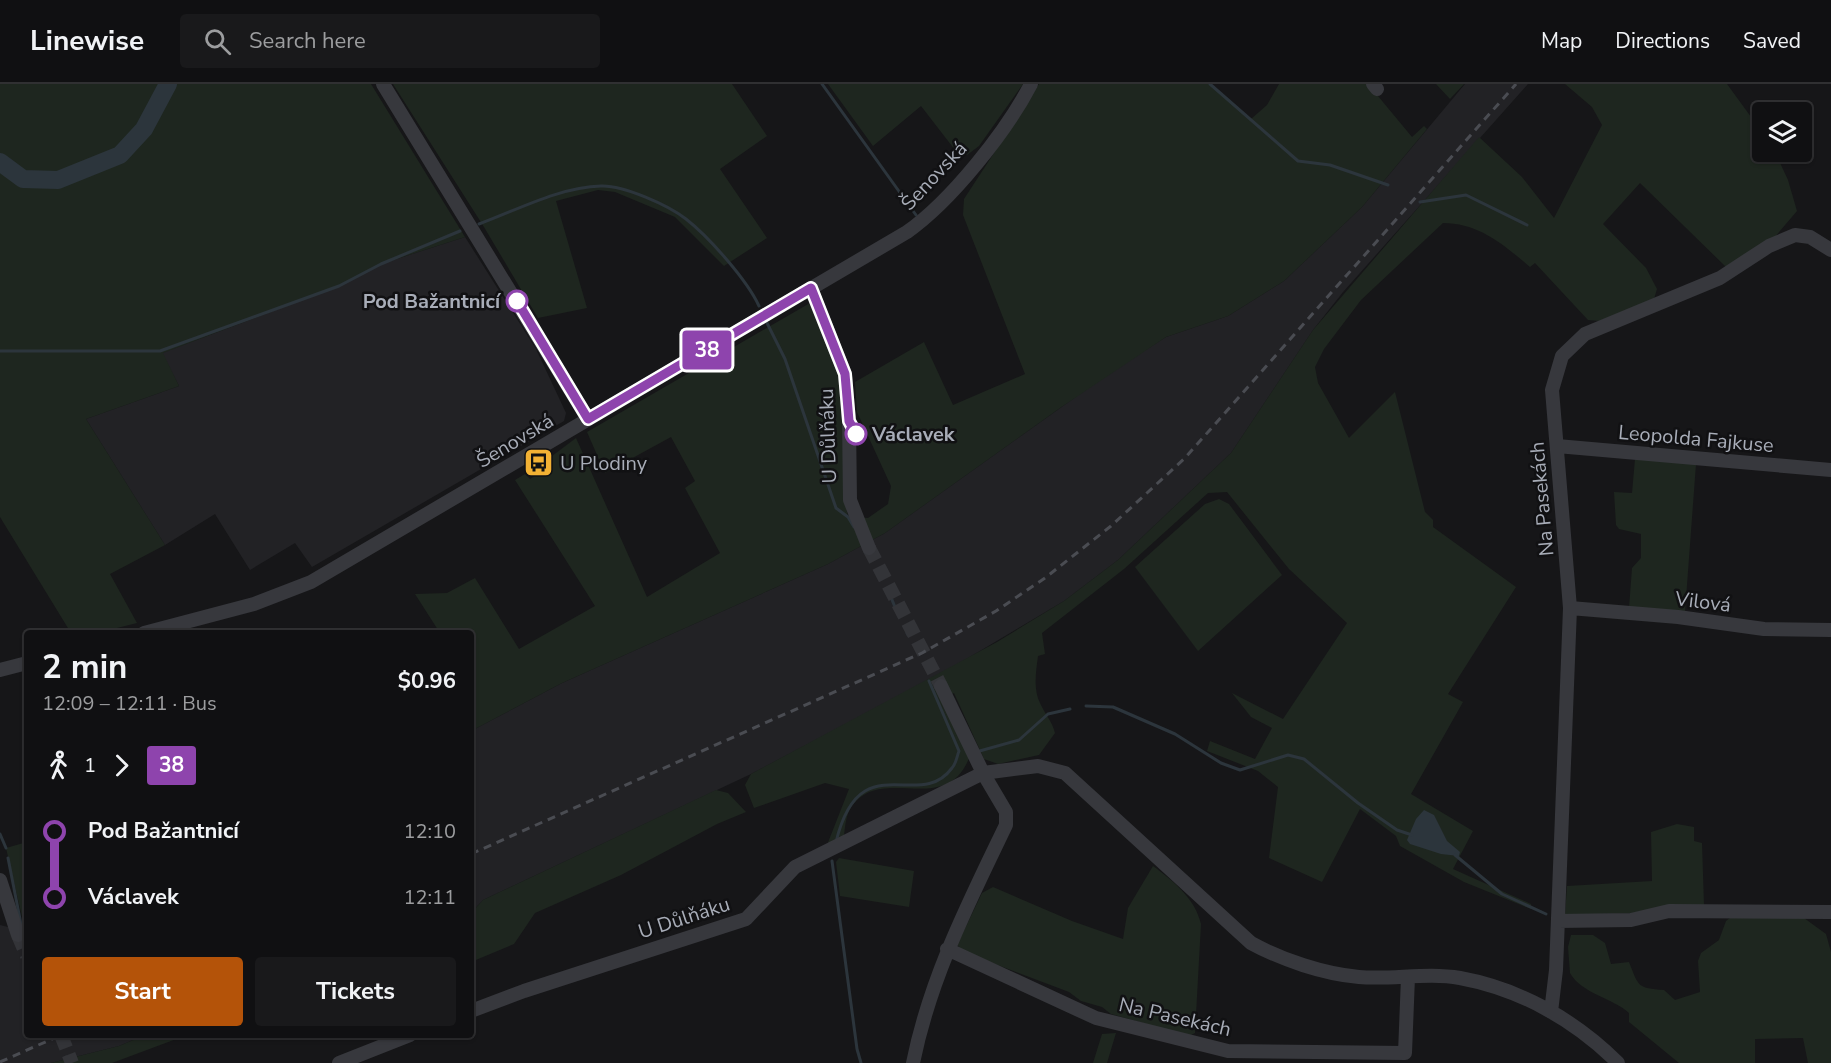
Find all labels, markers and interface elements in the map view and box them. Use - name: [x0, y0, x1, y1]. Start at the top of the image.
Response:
- search box: [180, 14, 600, 68]
- text: Linewise: [30, 22, 144, 60]
- icon: search: [201, 25, 234, 58]
- text: Search here: [249, 26, 366, 56]
- text: Map: [1541, 27, 1582, 55]
- text: Directions: [1615, 27, 1710, 55]
- text: Saved: [1743, 27, 1801, 55]
- map controls: [1752, 102, 1812, 162]
- button: layers: [1752, 102, 1812, 162]
- street label: Šenovská: [895, 136, 973, 216]
- place label: Pod Bažantnicí: [363, 288, 502, 315]
- marker: Pod Bažantnicí: [506, 290, 528, 312]
- line badge: 38: [680, 330, 734, 370]
- text: 38: [694, 336, 720, 364]
- street label: U Důlňáku: [813, 388, 843, 484]
- street label: Šenovská: [471, 407, 559, 475]
- street label: Leopolda Fajkuse: [1617, 419, 1775, 459]
- place label: Václavek: [871, 421, 956, 448]
- marker: Václavek: [845, 423, 867, 445]
- street label: Na Pasekách: [1524, 441, 1560, 557]
- bus stop icon: U Plodiny: [523, 447, 555, 479]
- place label: U Plodiny: [560, 450, 648, 477]
- street label: Vilová: [1673, 585, 1732, 619]
- text: 2 min: [42, 645, 127, 690]
- text: $0.96: [398, 666, 456, 696]
- text: 12:09 – 12:11 · Bus: [42, 690, 217, 717]
- icon: walk: [42, 749, 75, 782]
- icon: forward: [105, 749, 138, 782]
- text: 38: [159, 751, 184, 779]
- text: 1: [84, 752, 96, 779]
- text: Pod Bažantnicí: [88, 816, 239, 846]
- text: 12:10: [403, 818, 456, 845]
- text: Václavek: [88, 882, 179, 912]
- text: 12:11: [403, 884, 456, 911]
- street label: U Důlňáku: [635, 891, 733, 945]
- button: Start: [42, 957, 243, 1026]
- button: Tickets: [255, 957, 456, 1026]
- street label: Na Pasekách: [1116, 991, 1234, 1043]

